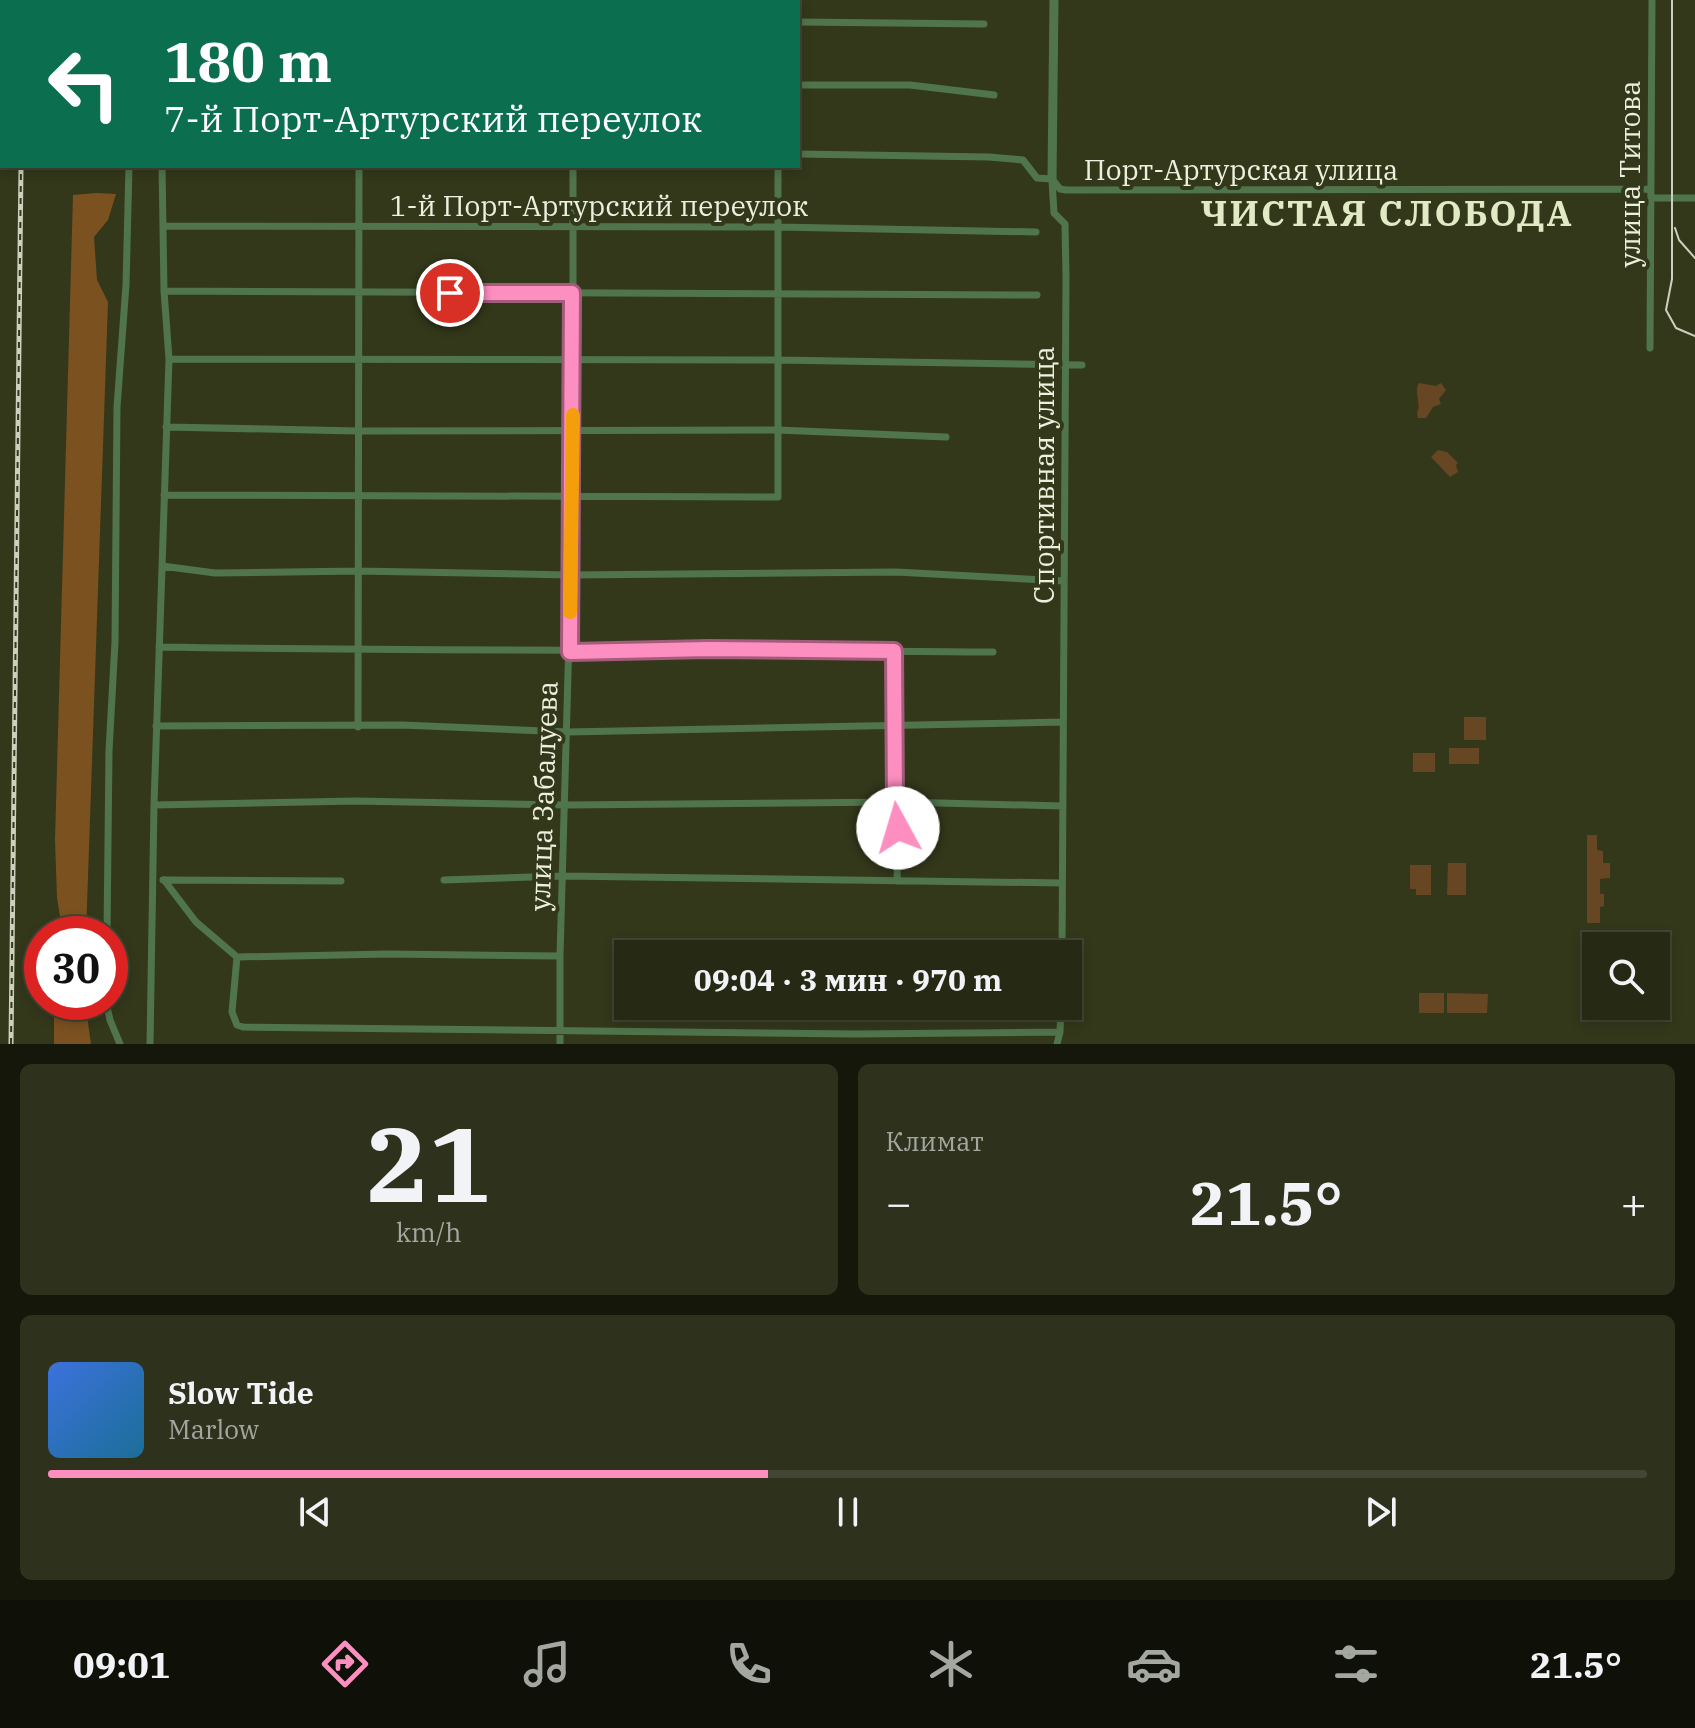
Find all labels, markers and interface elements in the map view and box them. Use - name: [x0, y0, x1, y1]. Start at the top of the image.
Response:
- text: 180 m: [164, 25, 332, 97]
- icon: left: [32, 32, 136, 136]
- street label: улица Титова: [1611, 80, 1648, 268]
- text: 7-й Порт-Артурский переулок: [164, 95, 702, 142]
- street label: Порт-Артурская улица: [1084, 151, 1398, 188]
- street label: 1-й Порт-Артурский переулок: [390, 187, 808, 224]
- district label: ЧИСТАЯ СЛОБОДА: [1200, 189, 1574, 236]
- pin: [416, 259, 484, 327]
- icon: arrive: [428, 271, 472, 315]
- street label: Спортивная улица: [1025, 346, 1062, 604]
- street label: улица Забалуева: [520, 680, 566, 912]
- position arrow: [856, 786, 940, 870]
- speed limit sign: 30: [24, 916, 128, 1020]
- map controls: [1582, 932, 1670, 1020]
- button: search: [1582, 932, 1670, 1020]
- text: 09:04 · 3 мин · 970 m: [694, 960, 1002, 999]
- text: 21: [366, 1095, 491, 1231]
- text: Климат: [886, 1124, 984, 1158]
- text: 21.5°: [1190, 1163, 1343, 1242]
- text: −: [886, 1174, 912, 1231]
- text: +: [1621, 1174, 1647, 1231]
- text: km/h: [396, 1215, 462, 1249]
- text: Slow Tide: [168, 1373, 314, 1412]
- text: Marlow: [168, 1412, 259, 1446]
- icon: previous: [293, 1490, 337, 1534]
- icon: pause: [826, 1490, 870, 1534]
- icon: next: [1359, 1490, 1403, 1534]
- icon: directions: [317, 1636, 373, 1692]
- icon: music: [519, 1636, 575, 1692]
- icon: phone: [721, 1636, 777, 1692]
- icon: climate: [923, 1636, 979, 1692]
- icon: car: [1126, 1636, 1182, 1692]
- icon: filters: [1328, 1636, 1384, 1692]
- text: 09:01: [73, 1641, 170, 1688]
- text: 21.5°: [1530, 1641, 1622, 1688]

